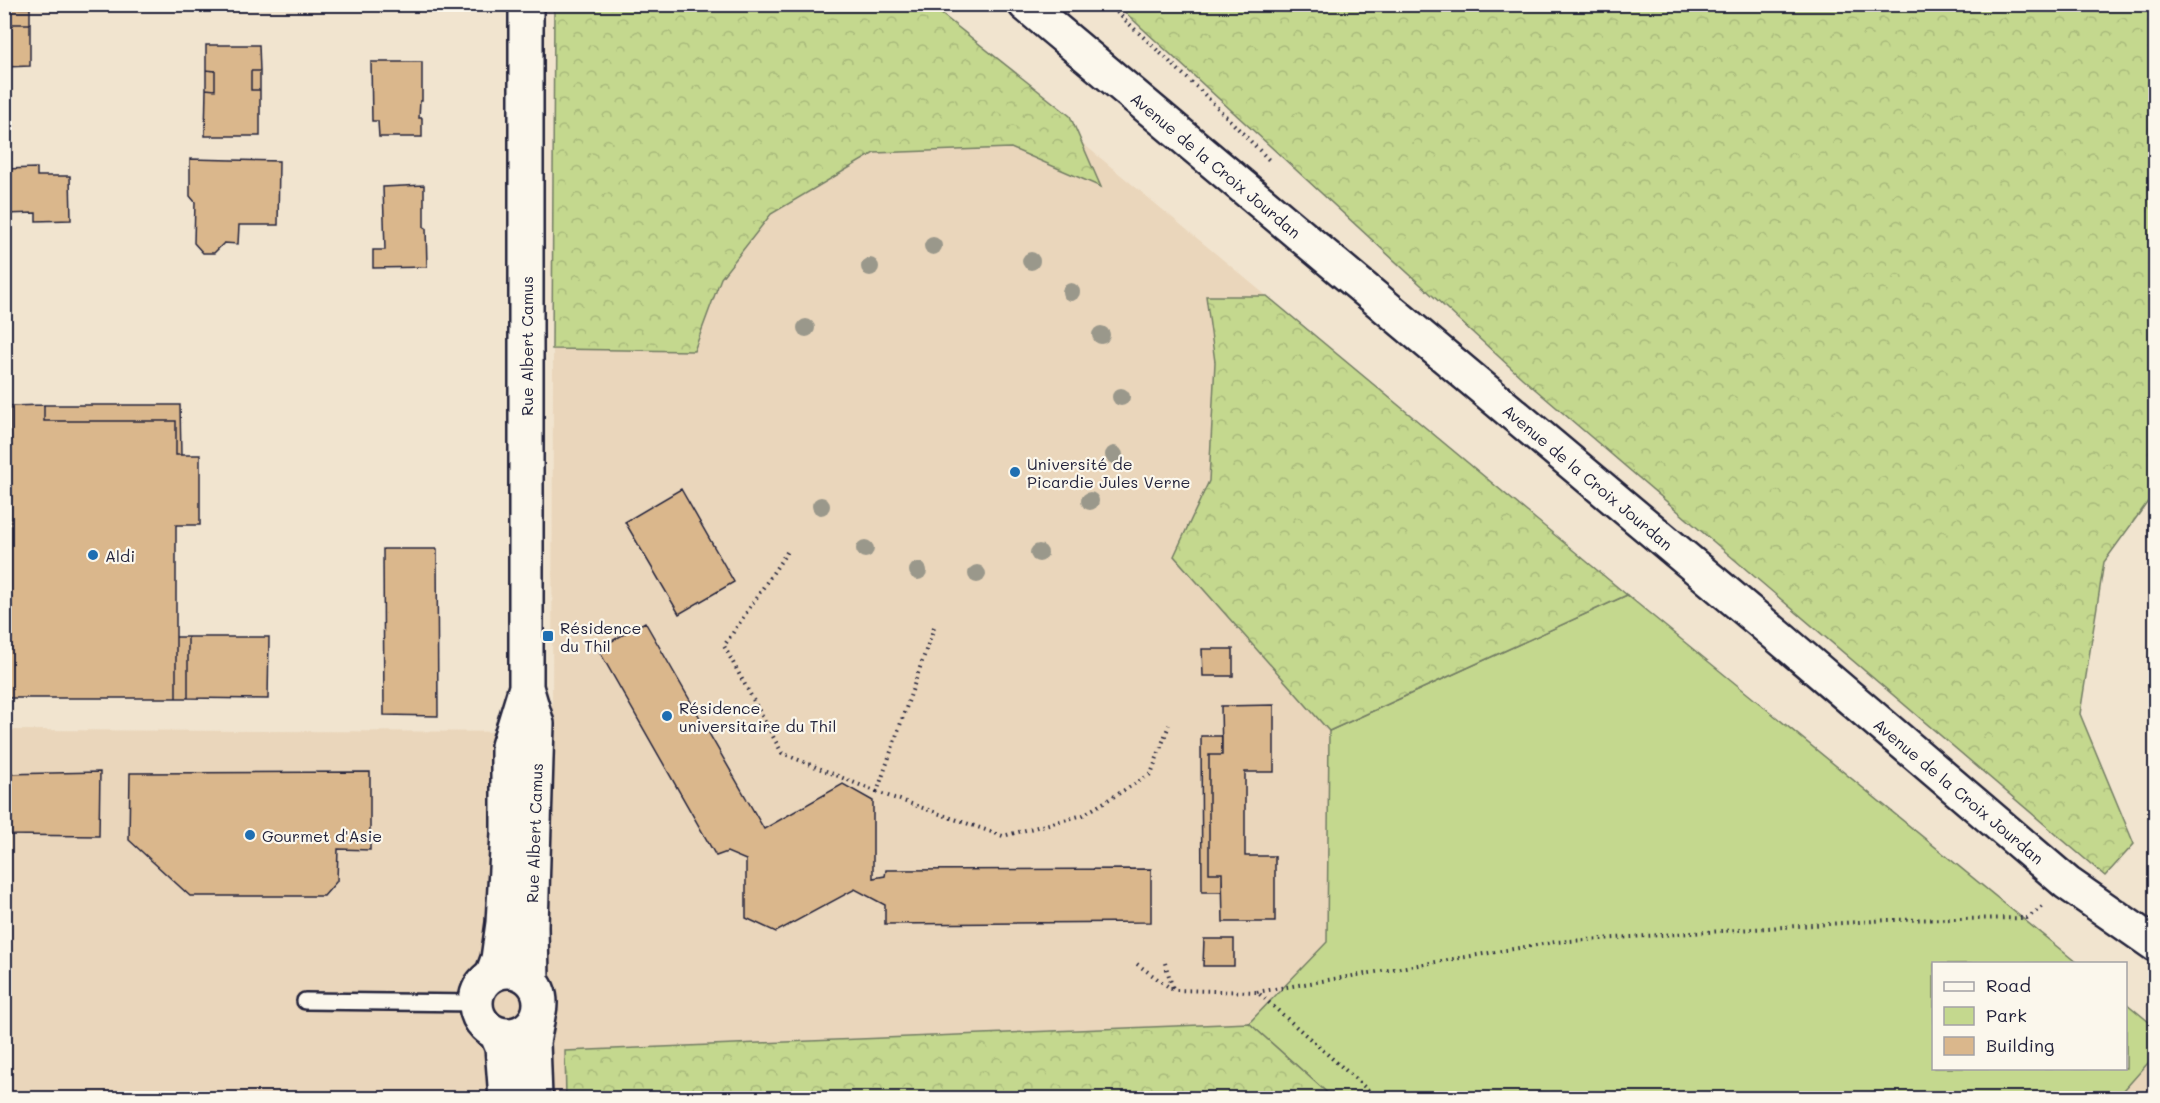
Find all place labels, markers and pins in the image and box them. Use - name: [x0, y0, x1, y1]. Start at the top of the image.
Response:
- place label: Université de Picardie Jules Verne: [1027, 453, 1191, 492]
- marker: Université de Picardie Jules Verne: [1008, 465, 1022, 479]
- place label: Aldi: [105, 545, 135, 566]
- marker: Aldi: [86, 548, 100, 562]
- place label: Résidence du Thil: [560, 617, 641, 656]
- marker: Résidence du Thil: [541, 629, 555, 643]
- place label: Résidence universitaire du Thil: [679, 697, 836, 736]
- marker: Résidence universitaire du Thil: [660, 709, 674, 723]
- place label: Gourmet d'Asie: [262, 825, 382, 846]
- marker: Gourmet d'Asie: [243, 828, 257, 842]

